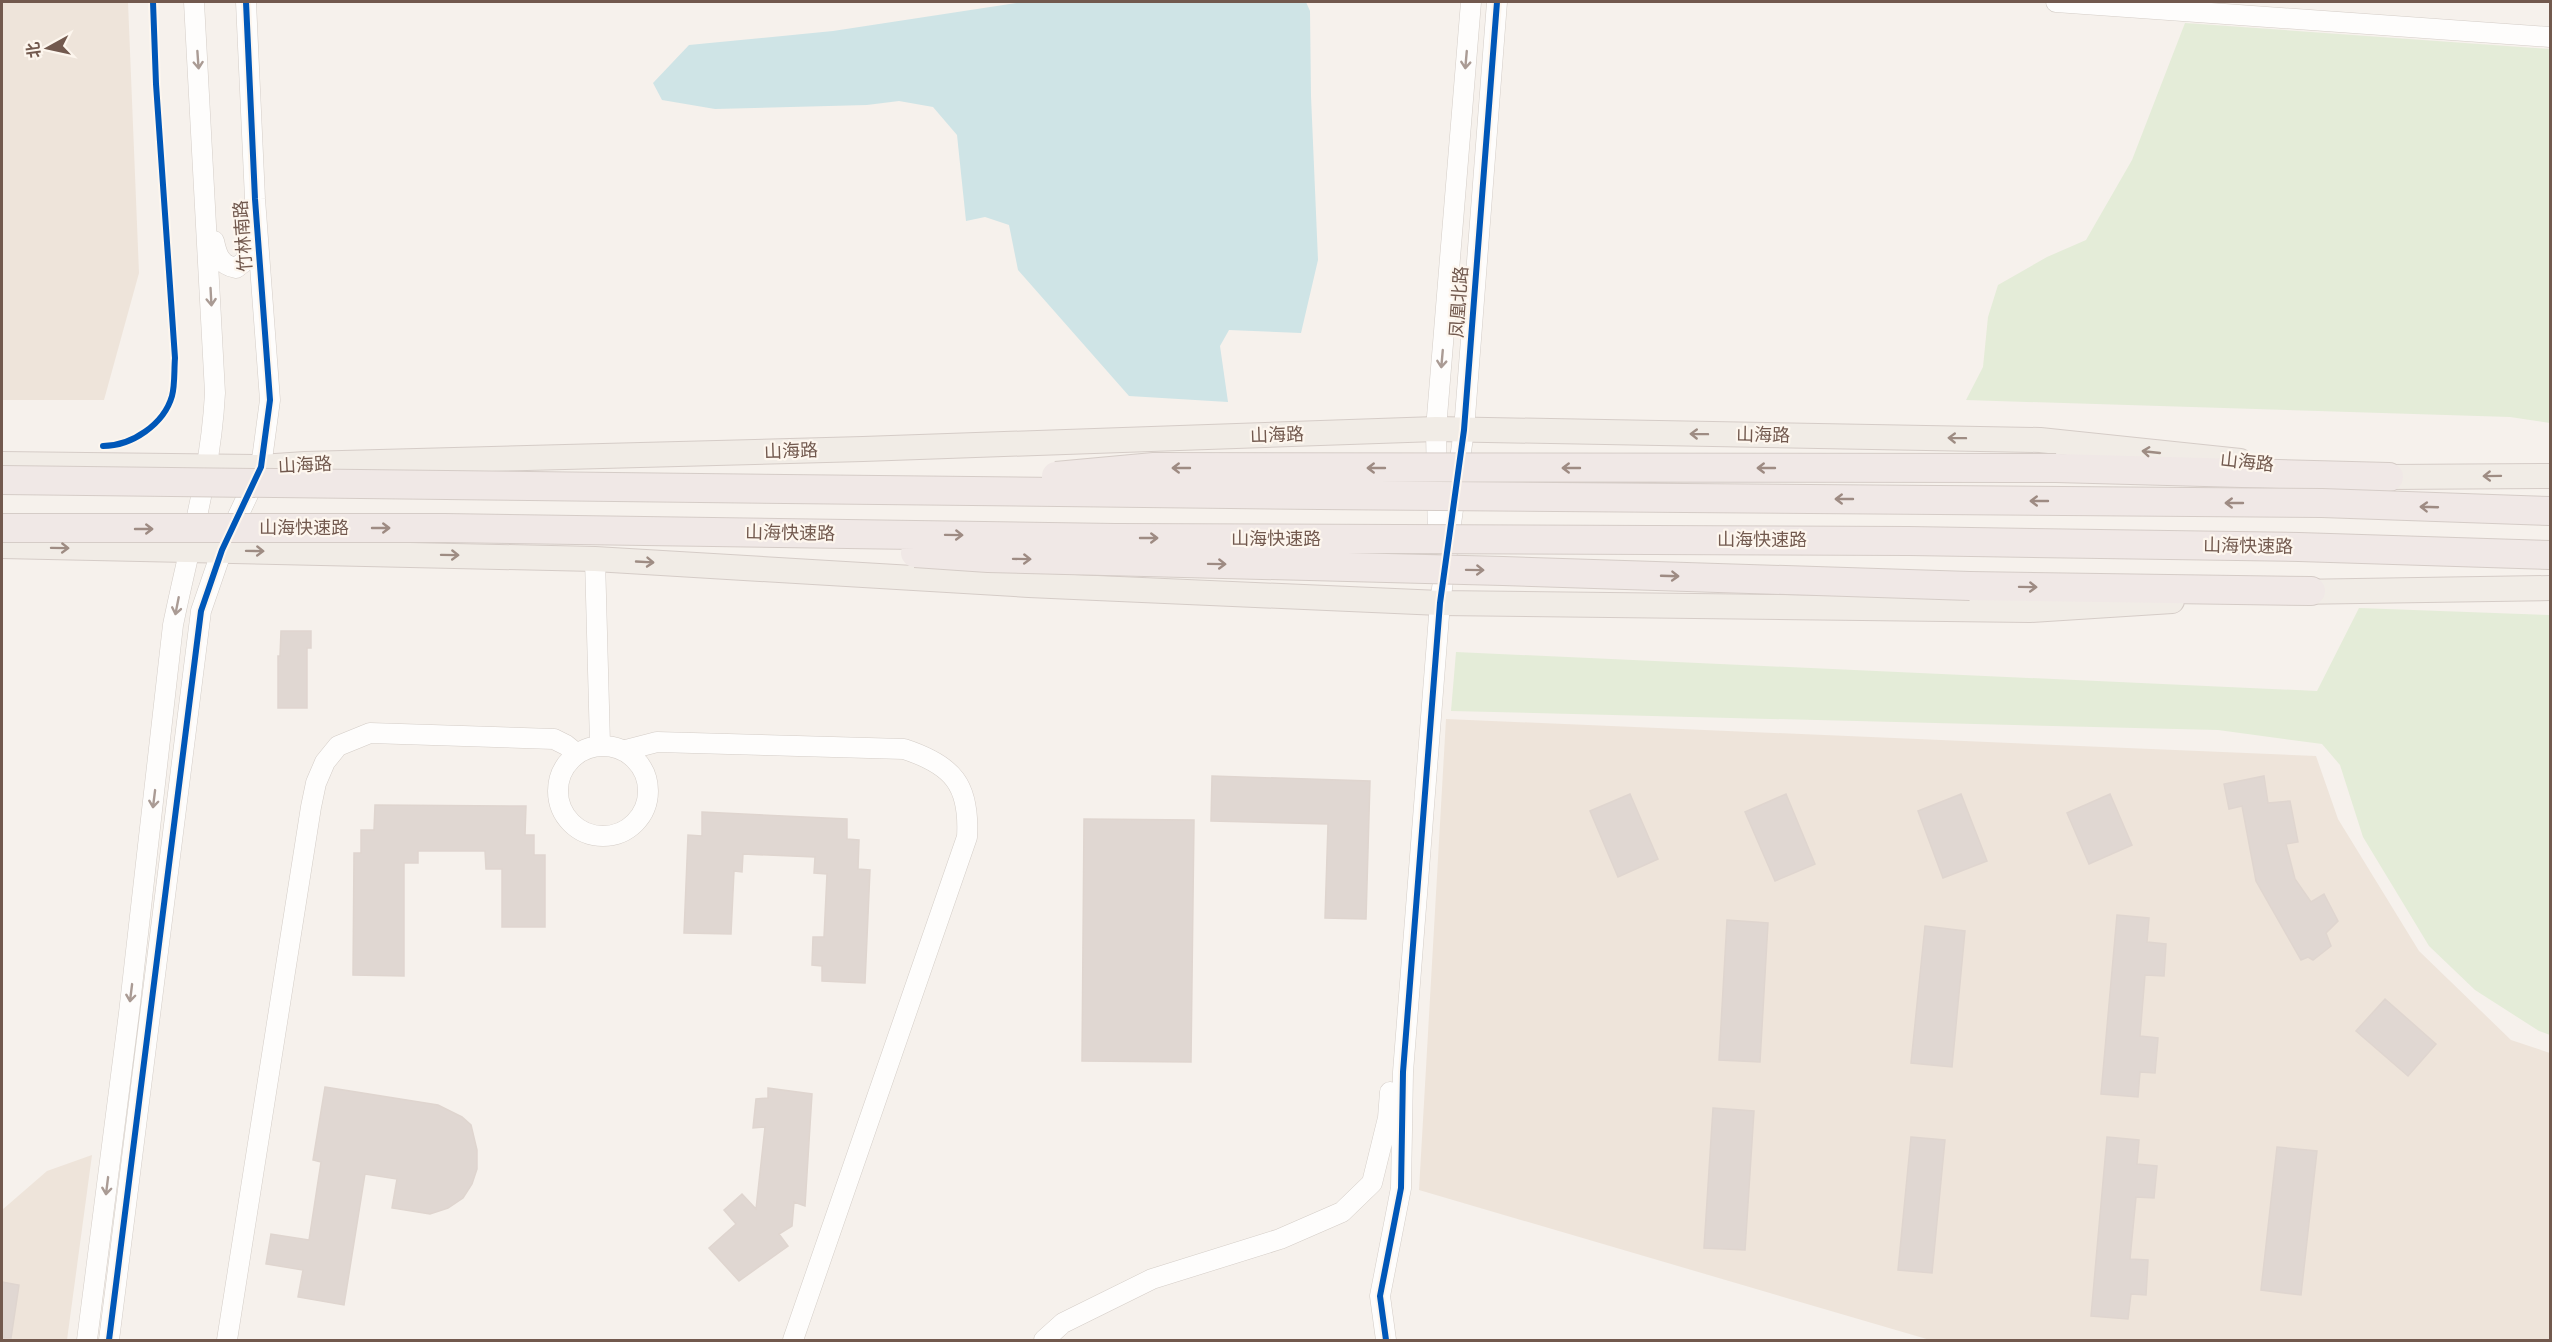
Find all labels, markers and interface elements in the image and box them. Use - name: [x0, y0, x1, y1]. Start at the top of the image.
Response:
- north arrow: [18, 18, 78, 78]
- text: 北: [23, 41, 44, 59]
- one-way arrow: [192, 49, 203, 69]
- one-way arrow: [1460, 49, 1471, 69]
- street label: 竹林南路: [230, 199, 256, 273]
- street label: 凤凰北路: [1446, 265, 1472, 339]
- one-way arrow: [205, 287, 216, 307]
- one-way arrow: [1436, 348, 1447, 368]
- street label: 山海路: [1250, 423, 1304, 447]
- street label: 山海路: [1736, 424, 1790, 446]
- one-way arrow: [1690, 428, 1710, 440]
- one-way arrow: [1948, 433, 1968, 444]
- street label: 山海路: [764, 439, 818, 463]
- one-way arrow: [2142, 446, 2162, 457]
- street label: 山海路: [2219, 448, 2275, 476]
- street label: 山海路: [277, 453, 333, 477]
- one-way arrow: [1172, 462, 1192, 473]
- one-way arrow: [1367, 462, 1387, 474]
- one-way arrow: [1562, 462, 1582, 474]
- one-way arrow: [1757, 462, 1777, 474]
- one-way arrow: [2483, 471, 2503, 482]
- one-way arrow: [1835, 493, 1855, 505]
- one-way arrow: [2030, 495, 2050, 507]
- one-way arrow: [2225, 497, 2245, 508]
- one-way arrow: [2420, 501, 2440, 512]
- street label: 山海快速路: [259, 517, 349, 539]
- street label: 山海快速路: [745, 521, 835, 545]
- one-way arrow: [370, 522, 390, 534]
- one-way arrow: [133, 523, 153, 535]
- street label: 山海快速路: [1231, 528, 1321, 550]
- street label: 山海快速路: [1717, 529, 1807, 551]
- one-way arrow: [943, 530, 963, 541]
- one-way arrow: [1138, 532, 1158, 544]
- street label: 山海快速路: [2203, 534, 2293, 558]
- one-way arrow: [49, 542, 69, 553]
- one-way arrow: [244, 545, 264, 557]
- one-way arrow: [439, 550, 459, 561]
- one-way arrow: [1011, 553, 1031, 564]
- one-way arrow: [634, 556, 654, 567]
- one-way arrow: [1206, 558, 1226, 569]
- one-way arrow: [1464, 564, 1484, 576]
- one-way arrow: [1659, 571, 1679, 582]
- one-way arrow: [2018, 581, 2038, 593]
- one-way arrow: [171, 595, 182, 615]
- one-way arrow: [148, 789, 159, 809]
- one-way arrow: [126, 982, 137, 1002]
- one-way arrow: [101, 1176, 112, 1196]

